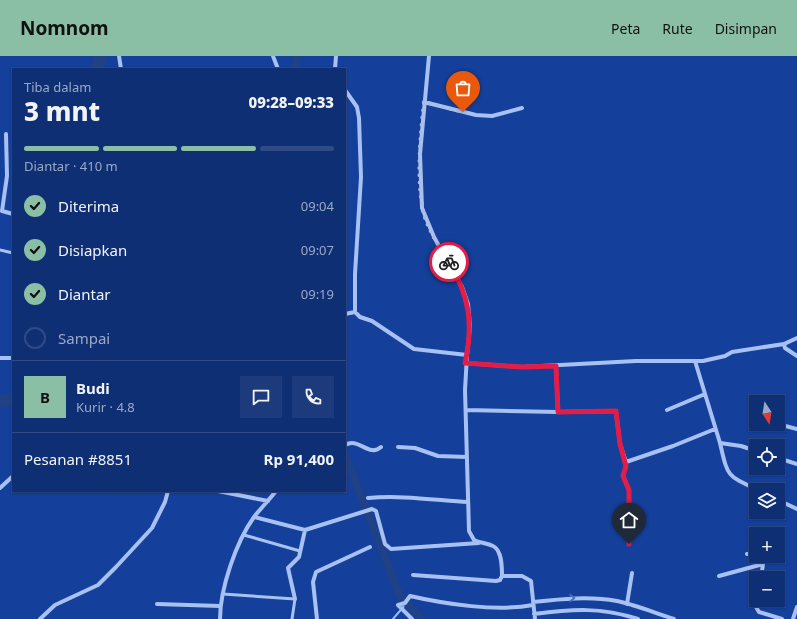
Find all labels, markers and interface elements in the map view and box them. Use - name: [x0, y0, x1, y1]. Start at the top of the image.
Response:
- text: Nomnom: [20, 15, 109, 41]
- text: Peta: [611, 19, 640, 38]
- text: Rute: [662, 19, 693, 38]
- text: Disimpan: [715, 19, 777, 38]
- pin: [446, 71, 480, 112]
- icon: bag: [452, 77, 474, 99]
- text: Tiba dalam: [24, 78, 91, 96]
- text: 09:28–09:33: [249, 92, 334, 112]
- text: 3 mnt: [24, 93, 100, 129]
- text: Diantar · 410 m: [24, 157, 118, 175]
- icon: check: [24, 195, 46, 217]
- text: Diterima: [58, 196, 119, 216]
- text: 09:04: [301, 197, 334, 215]
- icon: check: [24, 239, 46, 261]
- text: Disiapkan: [58, 240, 127, 260]
- text: 09:07: [301, 241, 334, 259]
- courier: [429, 242, 469, 282]
- icon: bike: [438, 251, 460, 273]
- icon: check: [24, 283, 46, 305]
- text: Diantar: [58, 284, 111, 304]
- text: 09:19: [301, 285, 334, 303]
- text: Sampai: [58, 328, 110, 348]
- button: chat: [240, 376, 282, 418]
- button: phone: [292, 376, 334, 418]
- text: Budi: [76, 378, 110, 398]
- text: B: [40, 387, 50, 407]
- north arrow: [749, 395, 785, 431]
- map controls: [749, 395, 785, 607]
- text: Kurir · 4.8: [76, 398, 135, 416]
- button: locate: [749, 439, 785, 475]
- text: Pesanan #8851: [24, 449, 132, 469]
- text: Rp 91,400: [264, 449, 334, 469]
- button: layers: [749, 483, 785, 519]
- pin: [612, 503, 646, 544]
- icon: home: [618, 509, 640, 531]
- button: +: [749, 527, 785, 563]
- button: −: [749, 571, 785, 607]
- one-way arrow: [569, 594, 575, 602]

